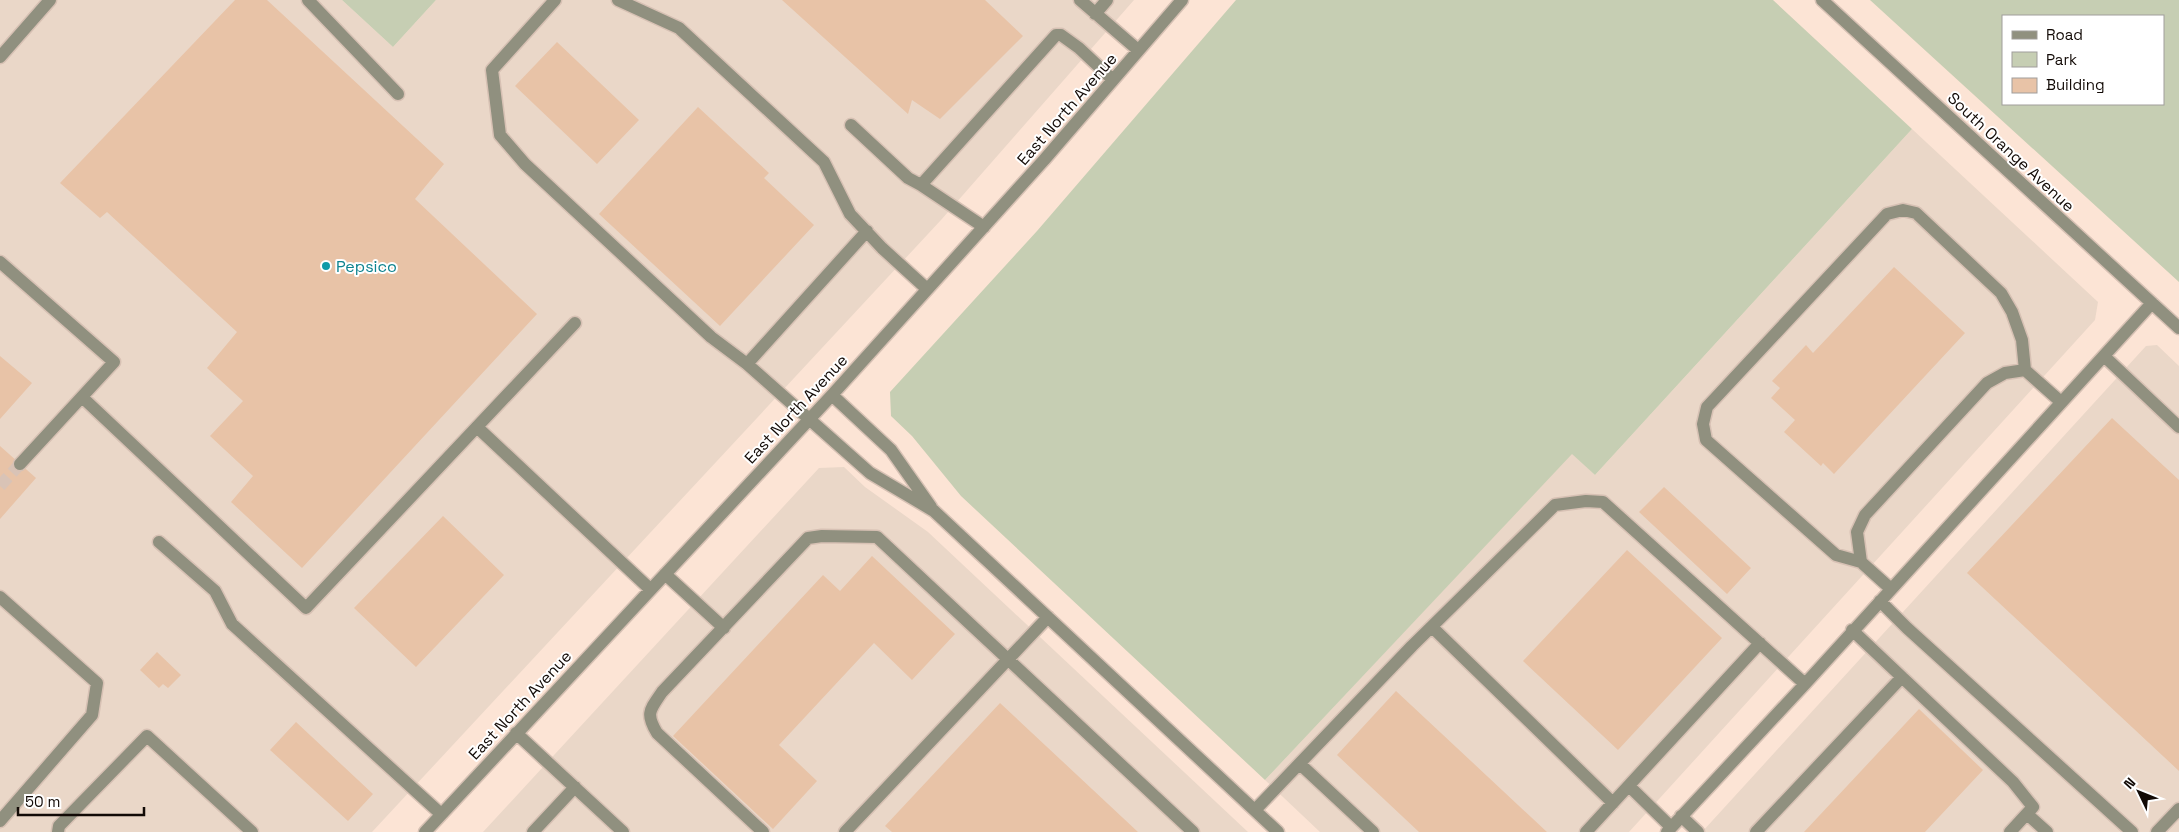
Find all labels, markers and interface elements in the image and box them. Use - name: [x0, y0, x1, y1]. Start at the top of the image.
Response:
- legend: [2002, 15, 2164, 105]
- text: Road: [2046, 25, 2083, 44]
- street label: East North Avenue: [1013, 49, 1121, 169]
- text: Park: [2046, 50, 2077, 69]
- text: Building: [2046, 75, 2105, 94]
- street label: South Orange Avenue: [1943, 88, 2079, 216]
- place label: Pepsico: [336, 256, 397, 277]
- marker: Pepsico: [320, 260, 332, 272]
- street label: East North Avenue: [740, 350, 852, 468]
- street label: East North Avenue: [464, 646, 576, 764]
- north arrow: [2114, 767, 2164, 817]
- text: N: [2120, 774, 2139, 793]
- scale bar: [18, 784, 144, 816]
- text: 50 m: [25, 792, 60, 811]

